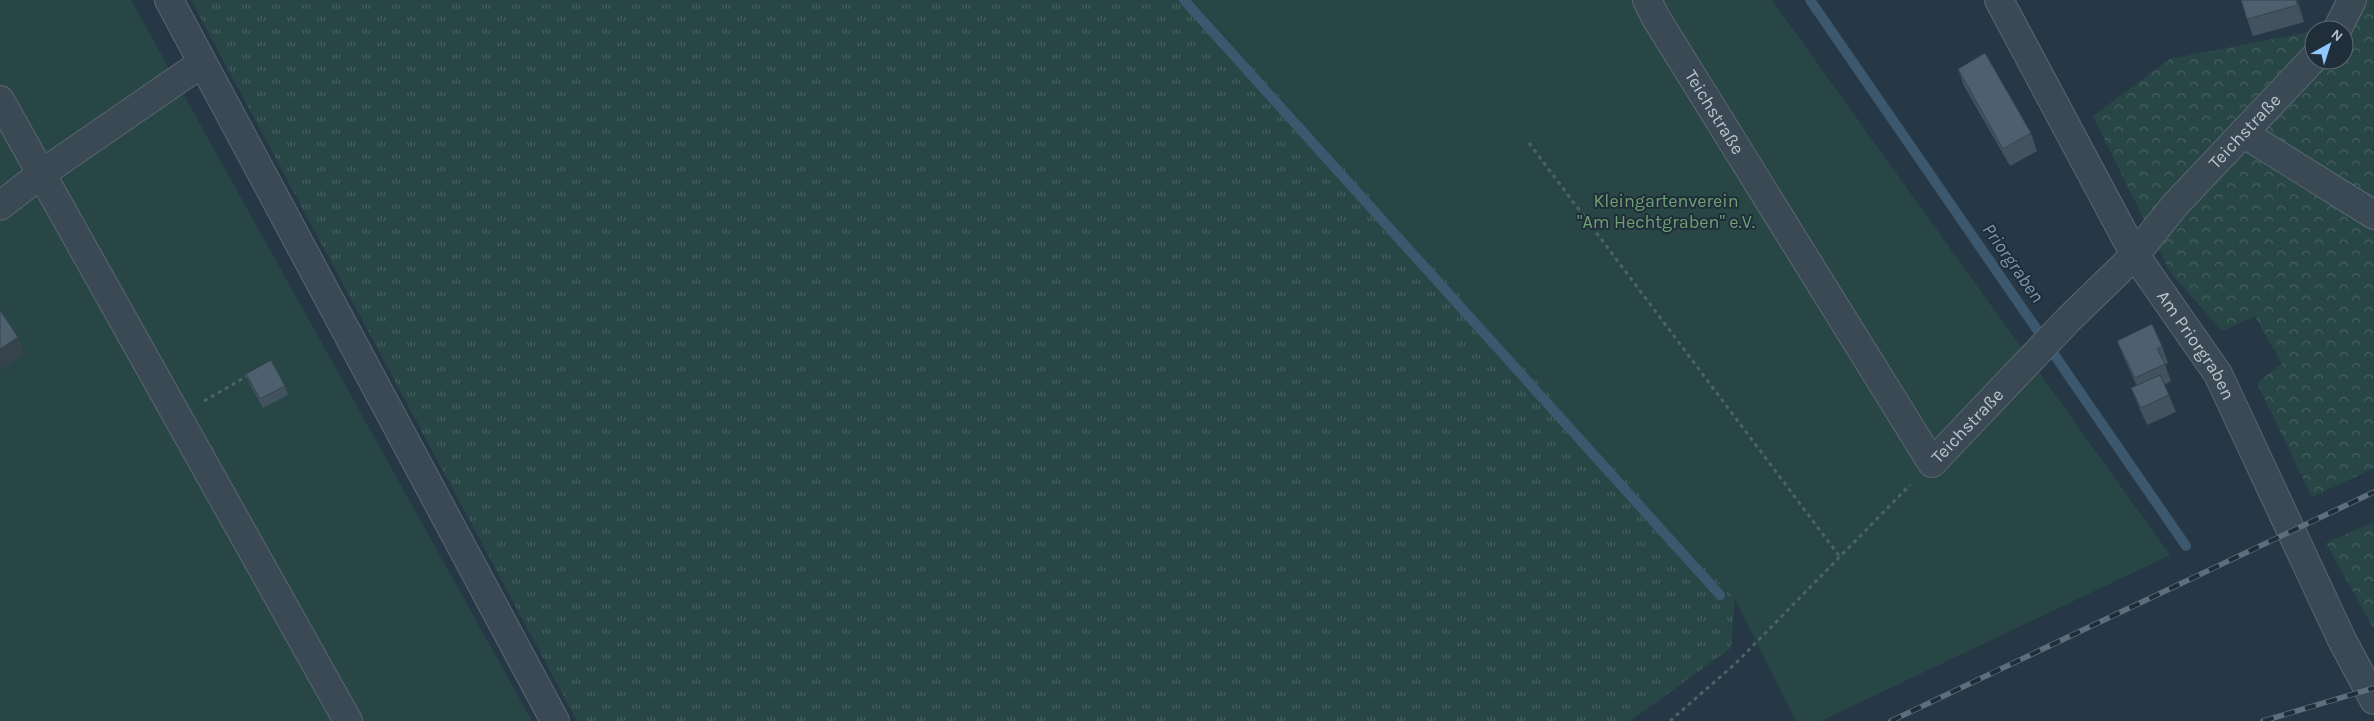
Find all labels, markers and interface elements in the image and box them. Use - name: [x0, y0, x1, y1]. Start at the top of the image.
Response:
- north arrow: [2304, 20, 2354, 70]
- text: N: [2328, 26, 2346, 45]
- street label: Teichstraße: [1680, 66, 1749, 159]
- street label: Teichstraße: [2204, 89, 2286, 173]
- park label: Kleingartenverein "Am Hechtgraben" e.V.: [1577, 190, 1755, 233]
- water label: Priorgraben: [1978, 219, 2048, 307]
- street label: Am Priorgraben: [2152, 286, 2240, 403]
- street label: Teichstraße: [1926, 384, 2008, 468]

